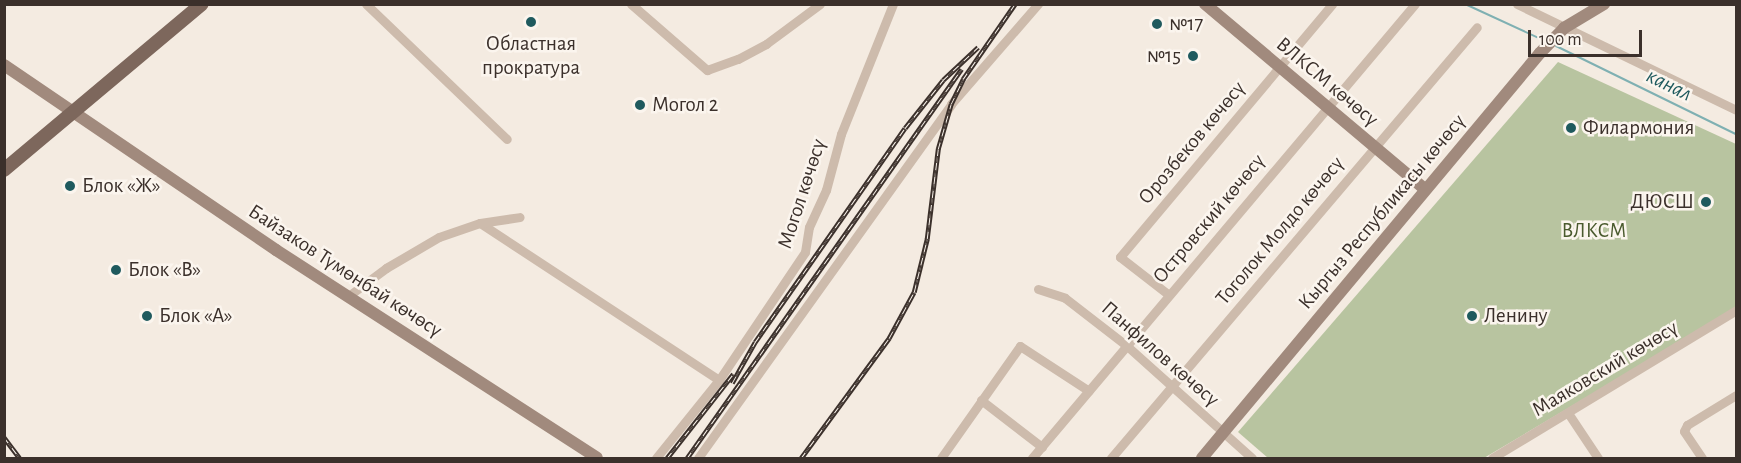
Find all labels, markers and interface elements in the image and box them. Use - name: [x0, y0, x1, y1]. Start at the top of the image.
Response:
- place label: №17: [1169, 11, 1203, 37]
- marker: Областная прократура: [524, 15, 538, 29]
- marker: №17: [1150, 17, 1164, 31]
- scale bar: [1531, 18, 1645, 56]
- place label: Областная прократура: [482, 31, 580, 81]
- text: 100 m: [1539, 31, 1582, 49]
- street label: ВЛКСМ көчөсү: [1271, 32, 1383, 132]
- place label: №15: [1147, 43, 1181, 69]
- marker: №15: [1186, 49, 1200, 63]
- water label: канал: [1642, 63, 1696, 107]
- street label: Орозбеков көчөсү: [1133, 76, 1251, 210]
- place label: Могол 2: [652, 92, 718, 118]
- marker: Могол 2: [633, 98, 647, 112]
- street label: Кыргыз Республикасы көчөсү: [1293, 109, 1471, 315]
- place label: Филармония: [1583, 115, 1694, 141]
- marker: Филармония: [1564, 121, 1578, 135]
- street label: Могол көчөсү: [772, 136, 832, 252]
- street label: Островский көчөсү: [1148, 149, 1270, 289]
- street label: Тоголок Молдо көчөсү: [1211, 152, 1349, 310]
- place label: Блок «Ж»: [82, 173, 161, 199]
- marker: Блок «Ж»: [63, 179, 77, 193]
- place label: ДЮСШ: [1631, 189, 1694, 215]
- marker: ДЮСШ: [1699, 195, 1713, 209]
- street label: Байзаков Түмөнбай көчөсү: [243, 199, 447, 343]
- park label: ВЛКСМ: [1561, 218, 1627, 244]
- place label: Блок «В»: [128, 257, 201, 283]
- marker: Блок «В»: [109, 263, 123, 277]
- street label: Панфилов көчөсү: [1096, 296, 1224, 412]
- place label: Блок «А»: [159, 303, 233, 329]
- place label: Ленину: [1484, 303, 1548, 329]
- marker: Блок «А»: [140, 309, 154, 323]
- marker: Ленину: [1465, 309, 1479, 323]
- street label: Маяковский көчөсү: [1528, 316, 1682, 422]

